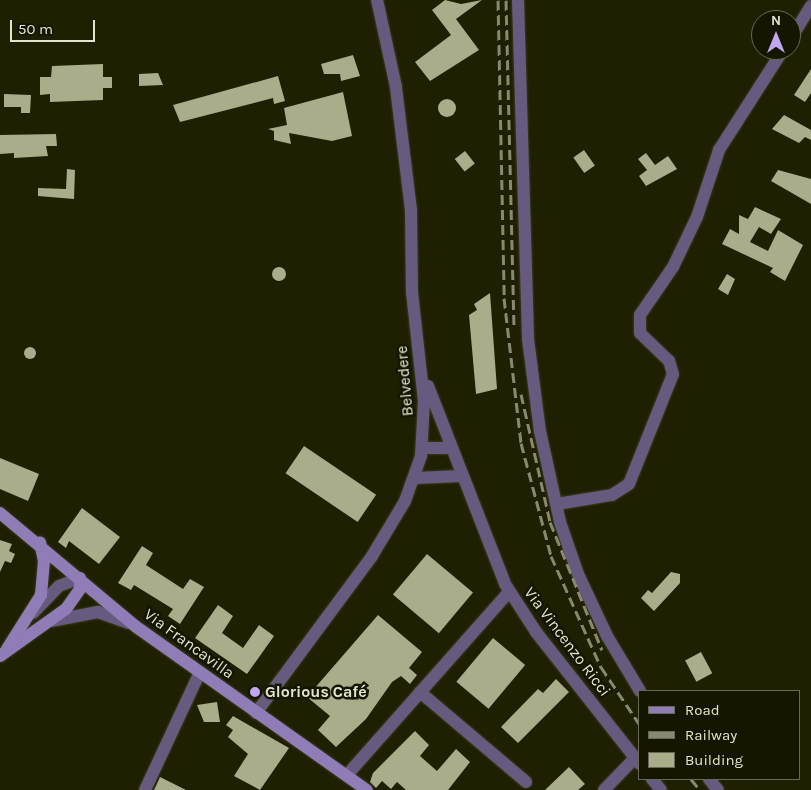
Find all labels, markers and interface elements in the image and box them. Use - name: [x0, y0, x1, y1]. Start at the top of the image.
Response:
- scale bar: [12, 10, 98, 42]
- north arrow: [751, 10, 801, 60]
- text: N: [771, 12, 781, 29]
- text: 50 m: [18, 20, 53, 38]
- street label: Belvedere: [392, 345, 418, 417]
- street label: Via Vincenzo Ricci: [520, 584, 614, 700]
- street label: Via Francavilla: [140, 605, 238, 683]
- place label: Glorious Café: [265, 682, 367, 702]
- marker: Glorious Café: [249, 686, 261, 698]
- legend: [638, 690, 801, 780]
- text: Road: [685, 701, 720, 719]
- text: Railway: [685, 726, 737, 744]
- text: Building: [685, 751, 743, 769]

